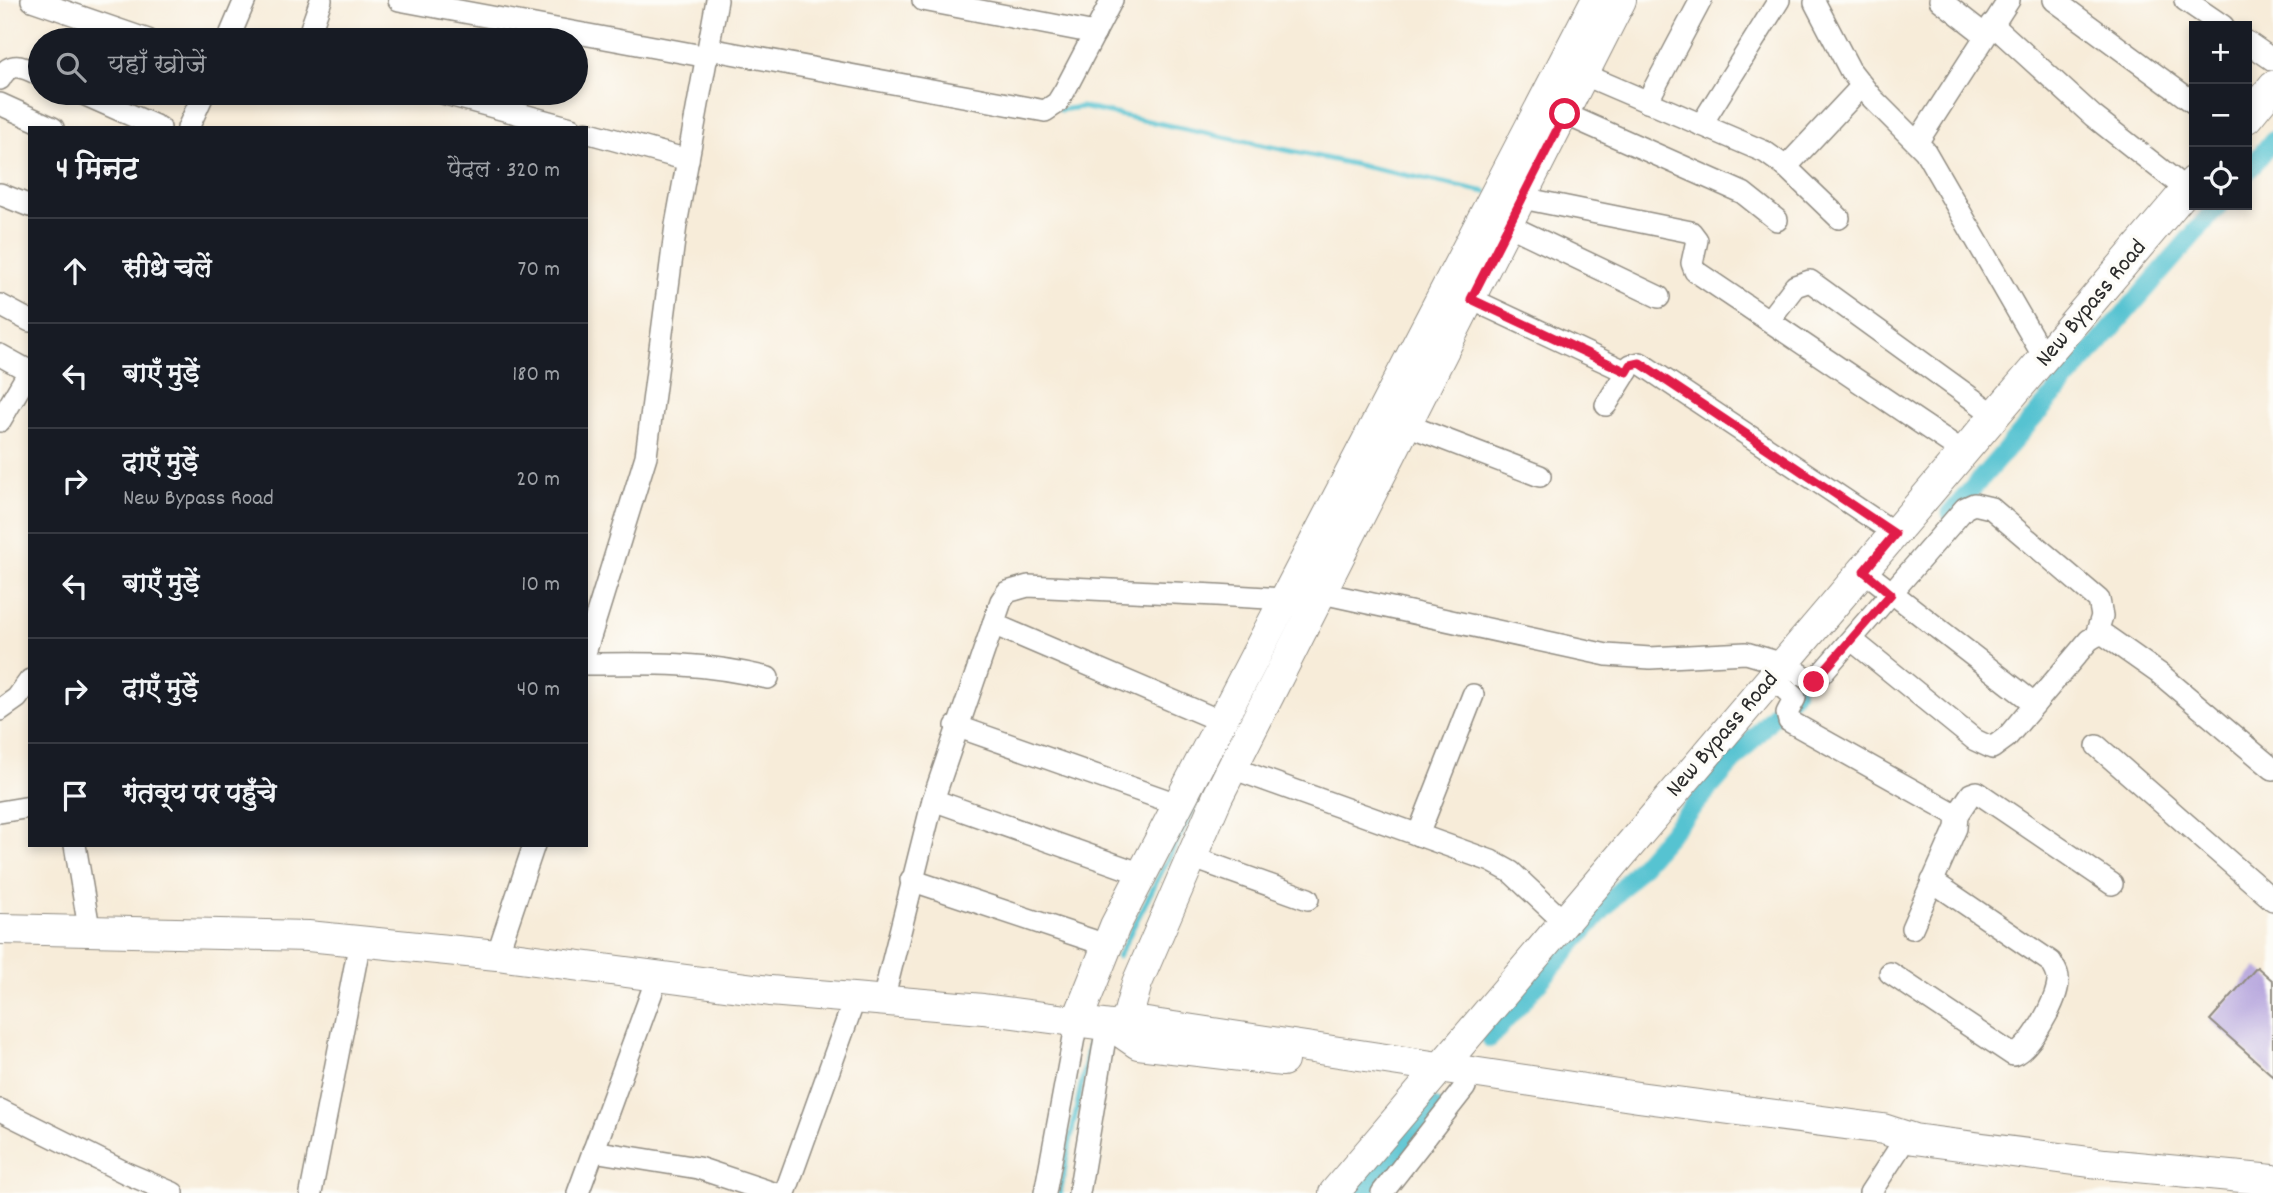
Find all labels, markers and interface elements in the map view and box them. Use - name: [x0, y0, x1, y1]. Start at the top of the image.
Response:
- map controls: [2189, 21, 2252, 210]
- button: +: [2189, 21, 2252, 84]
- search box: [28, 28, 588, 105]
- icon: search: [52, 48, 90, 86]
- text: यहाँ खोजें: [108, 48, 206, 85]
- button: −: [2189, 84, 2252, 147]
- route start: [1549, 98, 1580, 129]
- button: locate: [2189, 147, 2252, 210]
- text: 4 मिनट: [56, 150, 138, 193]
- text: पैदल · 320 m: [448, 155, 560, 188]
- street label: New Bypass Road: [2028, 233, 2156, 375]
- icon: ahead: [56, 252, 94, 290]
- text: सीधे चलें: [123, 252, 212, 289]
- text: 70 m: [518, 254, 560, 287]
- icon: left: [56, 357, 94, 395]
- text: बाएँ मुड़ें: [123, 357, 200, 394]
- text: 180 m: [512, 359, 560, 392]
- text: दाएँ मुड़ें: [123, 446, 198, 483]
- icon: right: [56, 462, 94, 500]
- text: 20 m: [516, 464, 560, 497]
- text: New Bypass Road: [123, 483, 274, 516]
- icon: left: [56, 567, 94, 605]
- text: बाएँ मुड़ें: [123, 567, 200, 604]
- text: 10 m: [521, 569, 560, 602]
- street label: New Bypass Road: [1659, 664, 1787, 806]
- route end: [1798, 666, 1829, 697]
- icon: right: [56, 672, 94, 710]
- text: दाएँ मुड़ें: [123, 672, 198, 709]
- text: 40 m: [517, 674, 560, 707]
- icon: arrive: [56, 777, 94, 815]
- text: गंतव्य पर पहुँचे: [123, 777, 277, 814]

